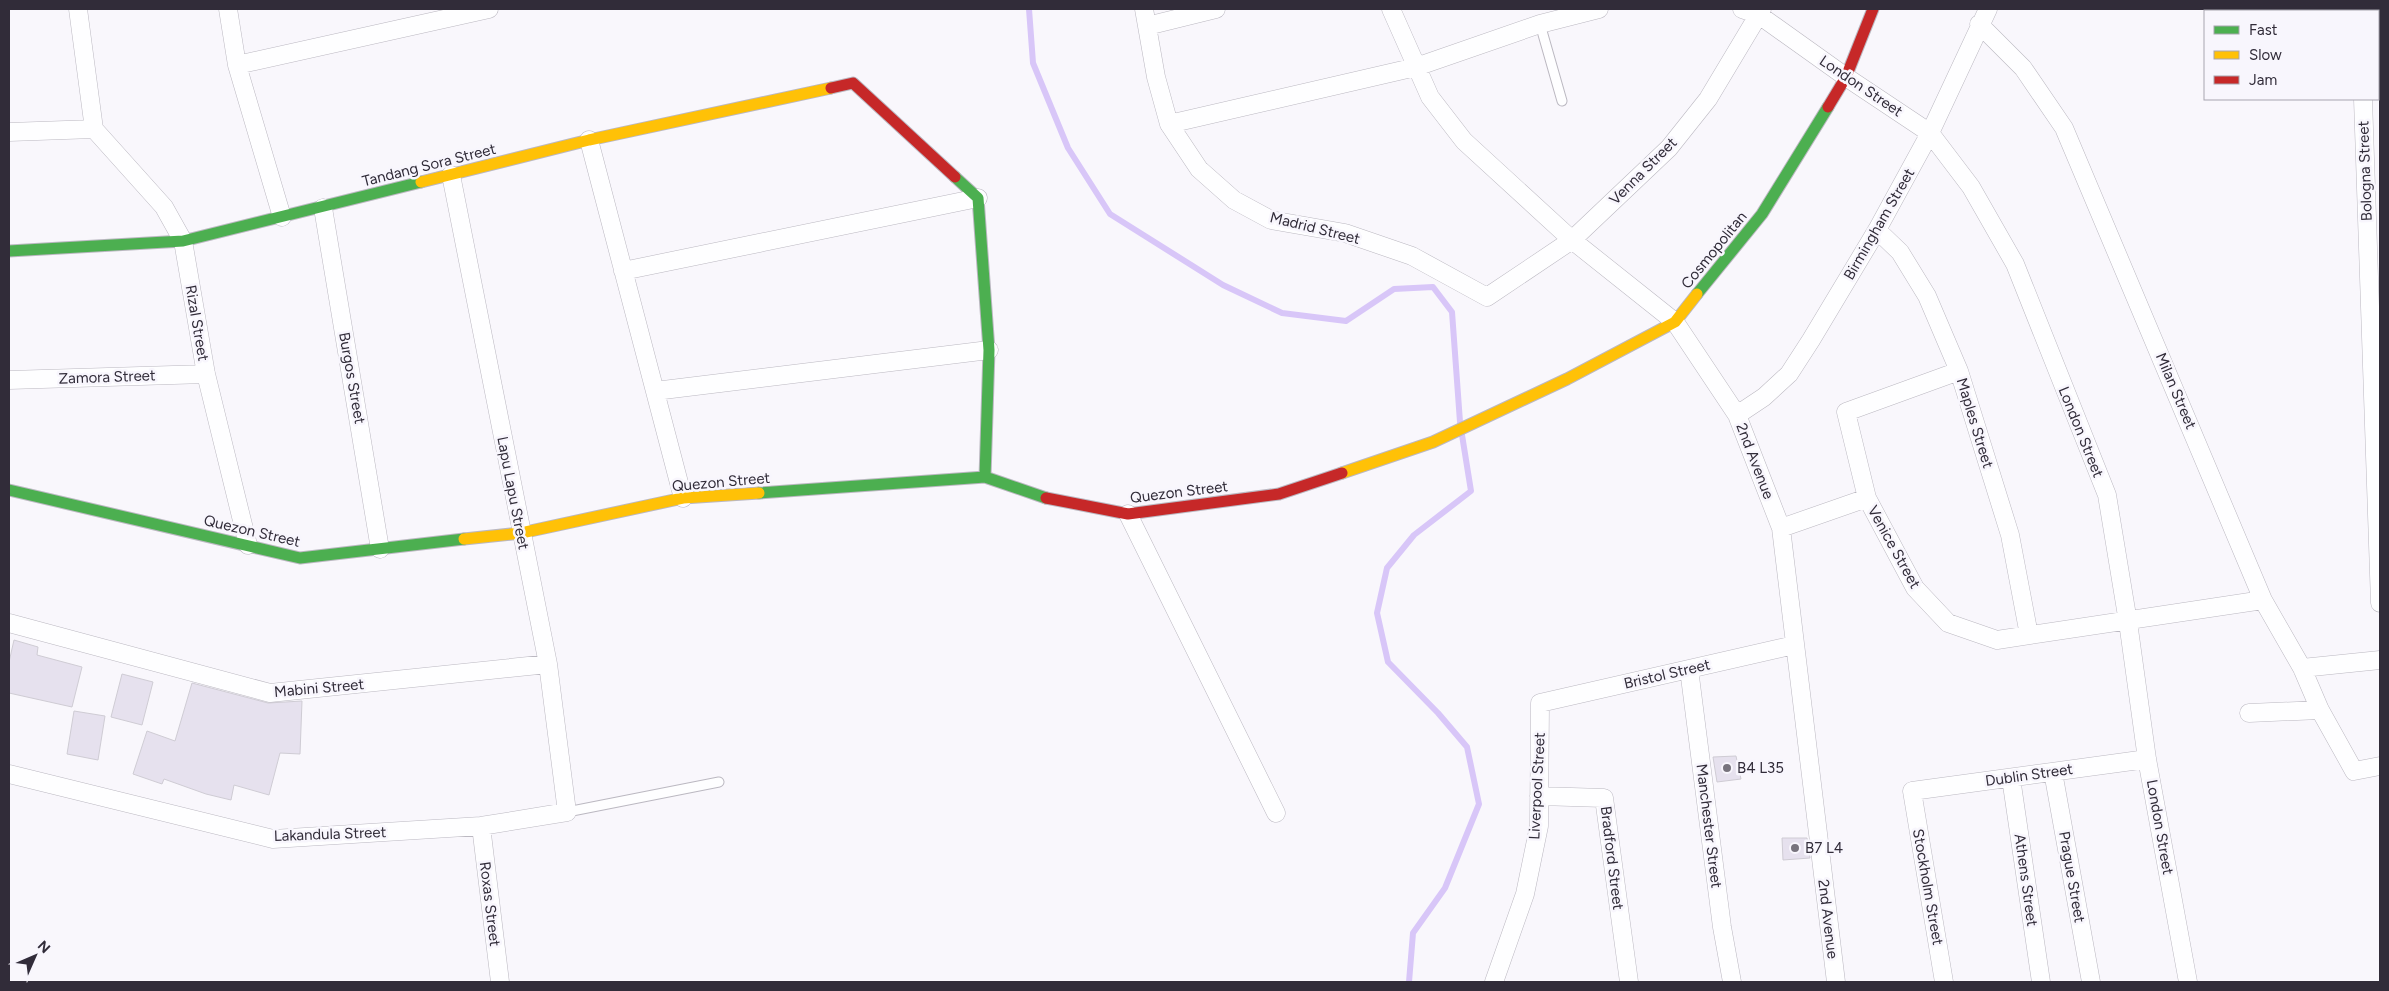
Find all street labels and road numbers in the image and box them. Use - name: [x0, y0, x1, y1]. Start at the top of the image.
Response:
- street label: London Street: [1816, 52, 1906, 121]
- street label: Bologna Street: [2354, 120, 2376, 221]
- street label: Venna Street: [1605, 133, 1681, 209]
- street label: Tandang Sora Street: [360, 140, 498, 190]
- street label: Birmingham Street: [1840, 165, 1918, 283]
- street label: Madrid Street: [1268, 208, 1362, 248]
- street label: Cosmopolitan: [1677, 208, 1751, 292]
- street label: Rizal Street: [181, 284, 213, 363]
- street label: Burgos Street: [335, 331, 369, 426]
- street label: Milan Street: [2152, 350, 2200, 432]
- street label: Zamora Street: [58, 366, 156, 388]
- street label: Maples Street: [1953, 376, 1997, 471]
- street label: London Street: [2055, 384, 2108, 480]
- street label: 2nd Avenue: [1732, 420, 1778, 502]
- street label: Lapu Lapu Street: [493, 435, 533, 551]
- street label: Quezon Street: [671, 469, 771, 495]
- street label: Quezon Street: [1129, 477, 1229, 507]
- street label: Venice Street: [1864, 502, 1924, 592]
- street label: Quezon Street: [202, 511, 302, 551]
- street label: Bristol Street: [1622, 655, 1712, 693]
- street label: Mabini Street: [273, 675, 365, 701]
- street label: Liverpool Street: [1525, 732, 1549, 840]
- street label: Dublin Street: [1984, 760, 2074, 790]
- street label: Manchester Street: [1692, 763, 1726, 889]
- street label: London Street: [2143, 778, 2177, 876]
- street label: Bradford Street: [1597, 805, 1627, 911]
- street label: Lakandula Street: [274, 823, 387, 845]
- street label: Stockholm Street: [1909, 827, 1947, 947]
- street label: Prague Street: [2055, 830, 2089, 924]
- street label: Athens Street: [2011, 832, 2041, 928]
- street label: Roxas Street: [476, 861, 504, 948]
- street label: 2nd Avenue: [1814, 878, 1842, 960]

